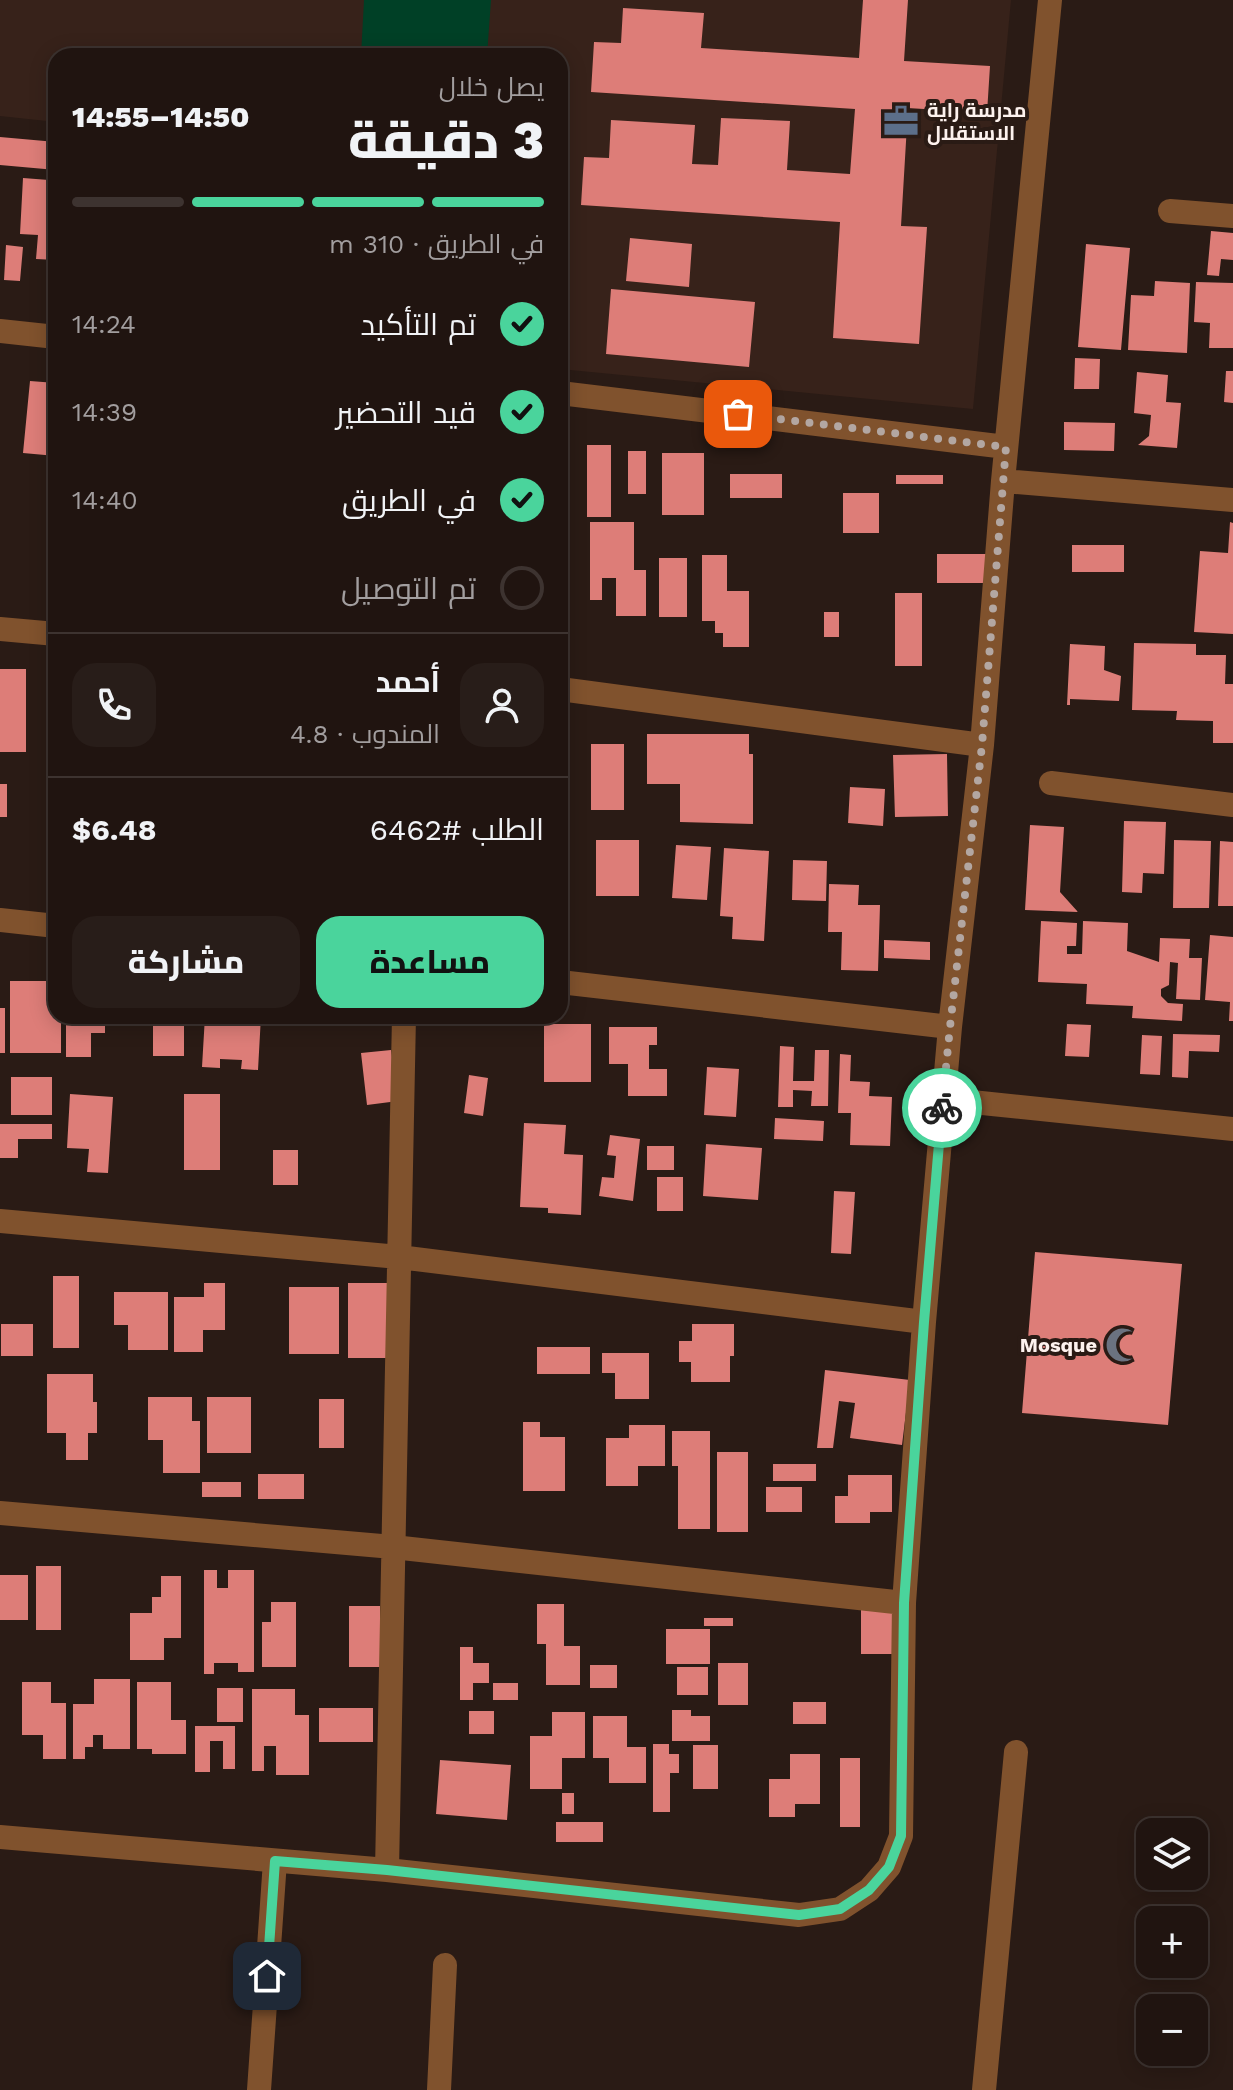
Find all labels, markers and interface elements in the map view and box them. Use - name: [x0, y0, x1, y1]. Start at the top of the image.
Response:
- text: يصل خلال: [439, 72, 544, 102]
- place label: مدرسة راية الاستقلال: [927, 98, 1026, 145]
- text: 14:50–14:55: [72, 99, 250, 134]
- office icon: مدرسة راية الاستقلال: [882, 102, 920, 140]
- text: 3 دقيقة: [348, 110, 544, 171]
- text: في الطريق · 310 m: [329, 229, 544, 259]
- icon: check: [500, 302, 544, 346]
- text: تم التأكيد: [360, 307, 476, 342]
- text: 14:24: [72, 309, 136, 339]
- pin: [704, 380, 772, 448]
- icon: check: [500, 390, 544, 434]
- icon: bag: [716, 392, 760, 436]
- text: قيد التحضير: [336, 395, 476, 430]
- text: 14:39: [72, 397, 137, 427]
- icon: check: [500, 478, 544, 522]
- text: في الطريق: [342, 483, 476, 518]
- text: 14:40: [72, 485, 138, 515]
- text: تم التوصيل: [341, 571, 476, 606]
- button: phone: [72, 663, 156, 747]
- button: person: [460, 663, 544, 747]
- text: أحمد: [376, 664, 440, 699]
- text: المندوب · 4.8: [290, 719, 440, 749]
- text: $6.48: [72, 812, 156, 847]
- text: الطلب #6462: [370, 812, 544, 847]
- button: مشاركة: [72, 916, 300, 1008]
- button: مساعدة: [316, 916, 544, 1008]
- courier: [902, 1068, 982, 1148]
- icon: bike: [920, 1086, 964, 1130]
- mosque icon: Mosque: [1104, 1326, 1142, 1364]
- place label: Mosque: [1020, 1333, 1097, 1357]
- map controls: [1136, 1818, 1208, 2066]
- button: layers: [1136, 1818, 1208, 1890]
- button: +: [1136, 1906, 1208, 1978]
- pin: [233, 1942, 301, 2010]
- icon: home: [245, 1954, 289, 1998]
- button: −: [1136, 1994, 1208, 2066]

